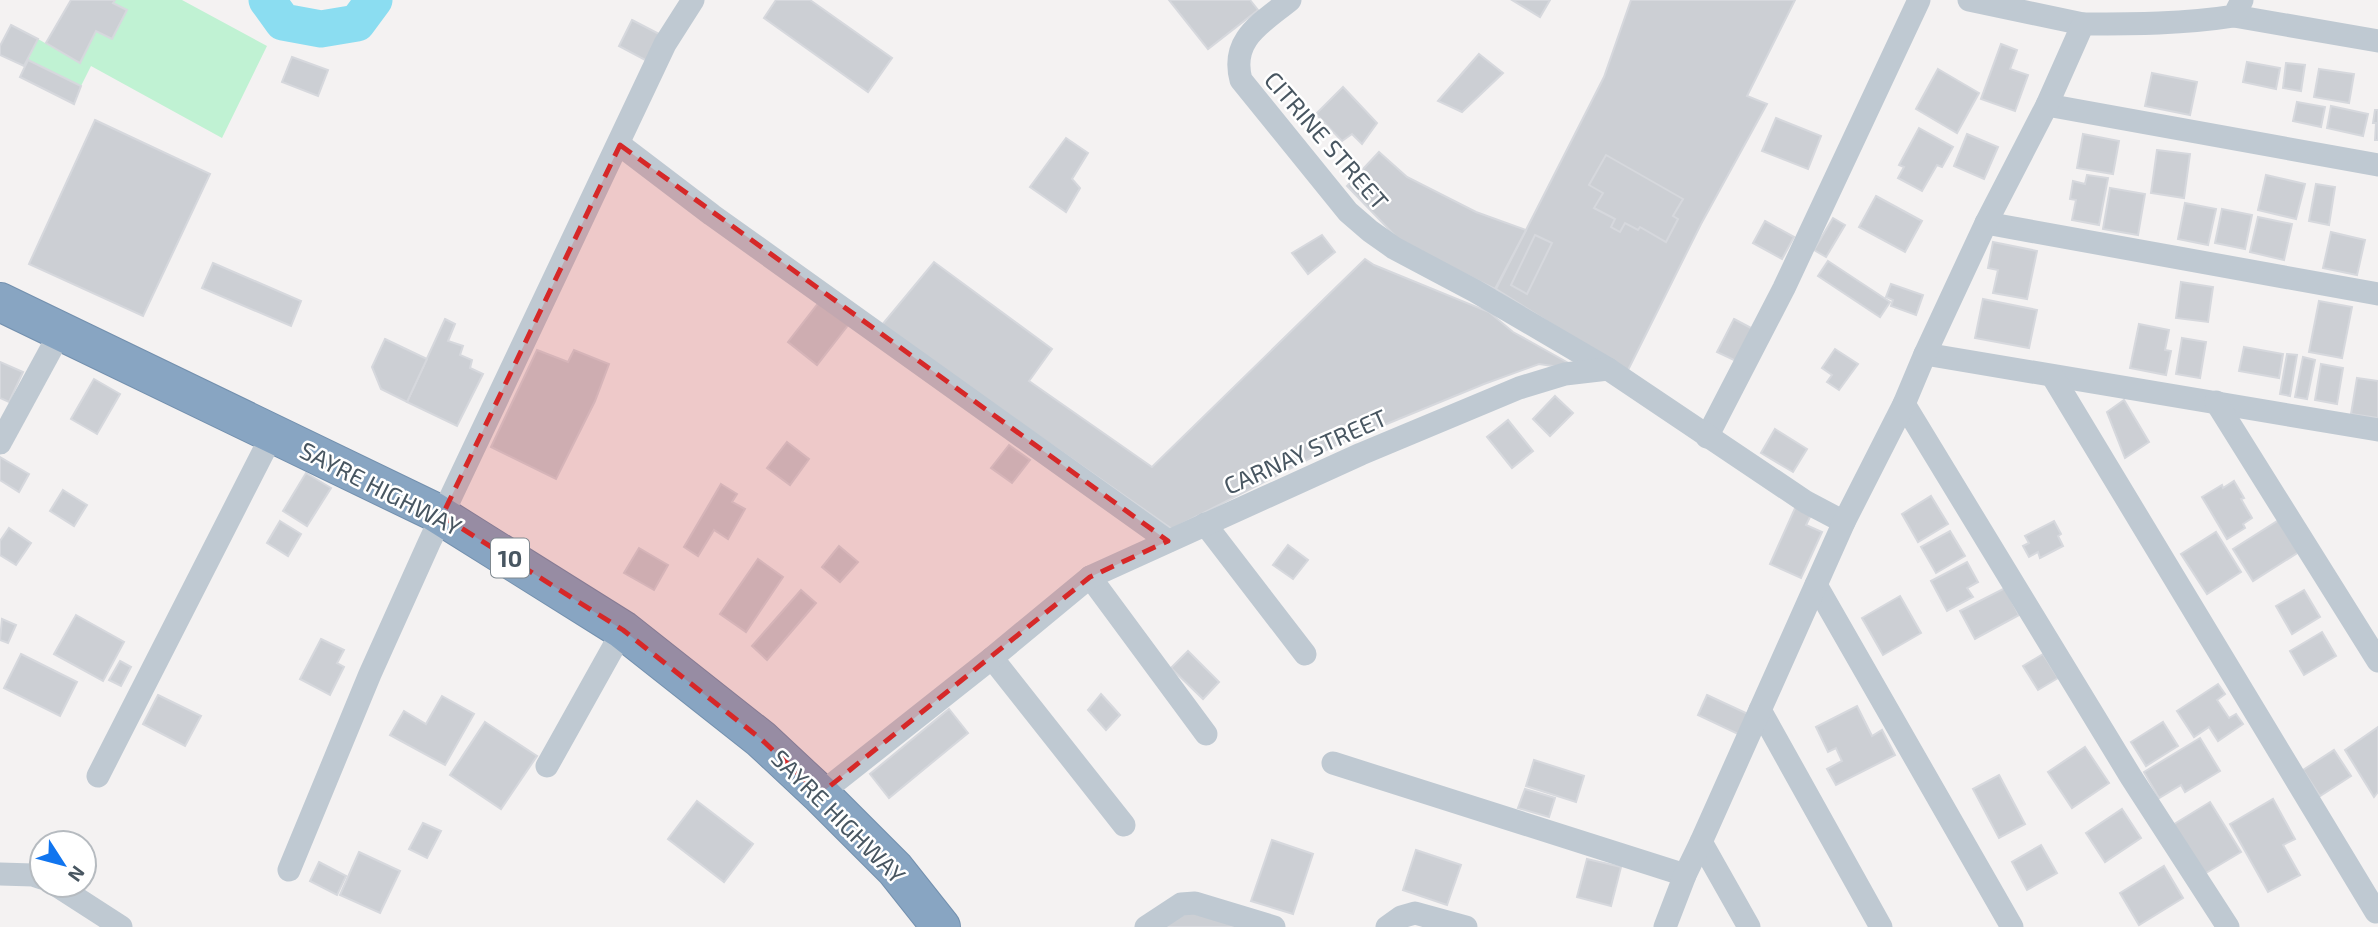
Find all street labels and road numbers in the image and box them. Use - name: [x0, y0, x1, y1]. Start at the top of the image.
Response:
- street label: CITRINE STREET: [1259, 65, 1395, 215]
- street label: CARNAY STREET: [1219, 402, 1391, 500]
- street label: SAYRE HIGHWAY: [295, 435, 467, 541]
- road number: 10: [491, 538, 529, 578]
- street label: SAYRE HIGHWAY: [766, 743, 912, 889]

